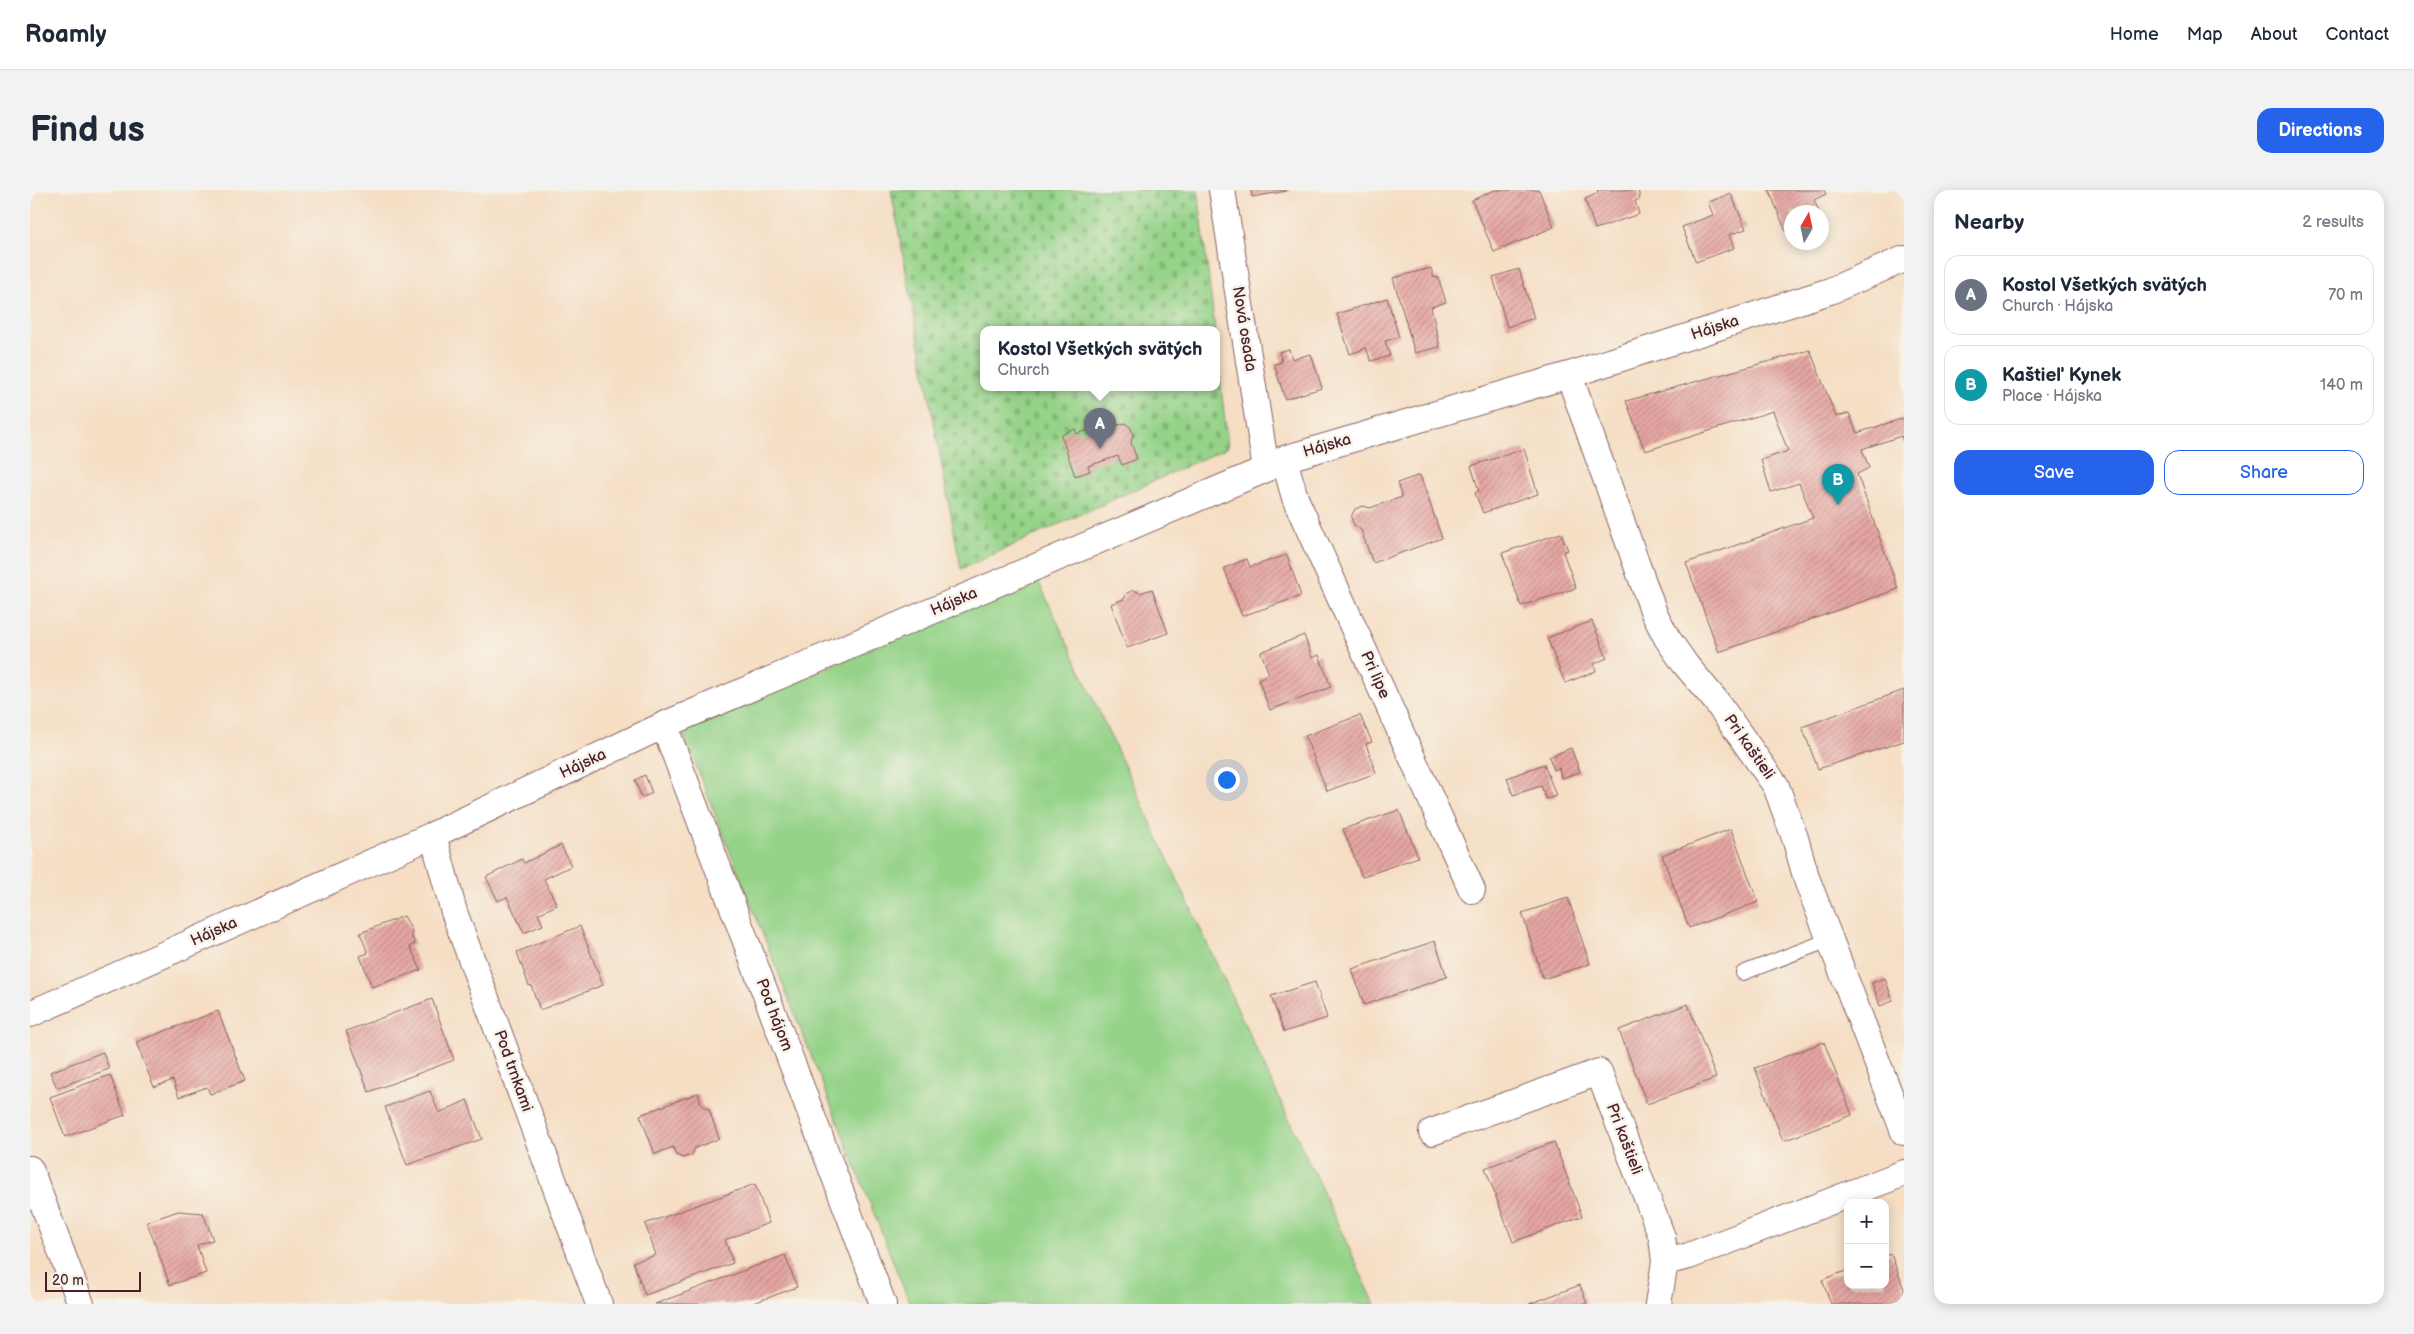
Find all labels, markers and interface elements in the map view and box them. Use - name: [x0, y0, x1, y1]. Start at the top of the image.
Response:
- text: Roamly: [25, 20, 106, 49]
- text: Home: [2110, 24, 2159, 45]
- text: Map: [2187, 24, 2223, 45]
- text: About: [2251, 24, 2298, 45]
- text: Contact: [2326, 24, 2389, 45]
- button: Directions: [2257, 108, 2384, 153]
- text: Find us: [30, 109, 145, 152]
- north arrow: [1784, 205, 1829, 250]
- text: Nearby: [1954, 210, 2024, 235]
- text: 2 results: [2302, 213, 2364, 232]
- text: Kostol Všetkých svätých: [2002, 274, 2207, 297]
- street label: Nová osada: [1228, 285, 1260, 373]
- text: A: [1966, 286, 1976, 305]
- text: 70 m: [2328, 286, 2363, 305]
- text: Church · Hájska: [2002, 297, 2113, 316]
- street label: Hájska: [1689, 311, 1741, 345]
- popup: [980, 326, 1220, 391]
- text: Kostol Všetkých svätých: [998, 338, 1202, 361]
- text: Church: [998, 361, 1049, 380]
- text: Kaštieľ Kynek: [2002, 364, 2121, 387]
- text: B: [1965, 376, 1977, 395]
- text: 140 m: [2320, 376, 2363, 395]
- text: Place · Hájska: [2002, 387, 2102, 406]
- pin: A: [1084, 408, 1116, 449]
- street label: Hájska: [1301, 430, 1353, 462]
- button: Save: [1954, 450, 2154, 495]
- button: Share: [2164, 450, 2364, 495]
- pin: B: [1822, 464, 1854, 505]
- street label: Hájska: [928, 584, 980, 620]
- street label: Pri lipe: [1356, 648, 1394, 702]
- street label: Pri kaštieli: [1720, 711, 1778, 783]
- street label: Hájska: [557, 745, 609, 783]
- your location: [1214, 767, 1240, 793]
- street label: Hájska: [188, 913, 240, 951]
- street label: Pod hájom: [752, 976, 796, 1054]
- street label: Pod trnkami: [489, 1028, 537, 1114]
- street label: Pri kaštieli: [1602, 1101, 1646, 1177]
- map controls: [1844, 1199, 1889, 1289]
- button: +: [1844, 1199, 1889, 1244]
- button: −: [1844, 1244, 1889, 1289]
- scale bar: [45, 1269, 141, 1292]
- text: 20 m: [52, 1272, 84, 1289]

